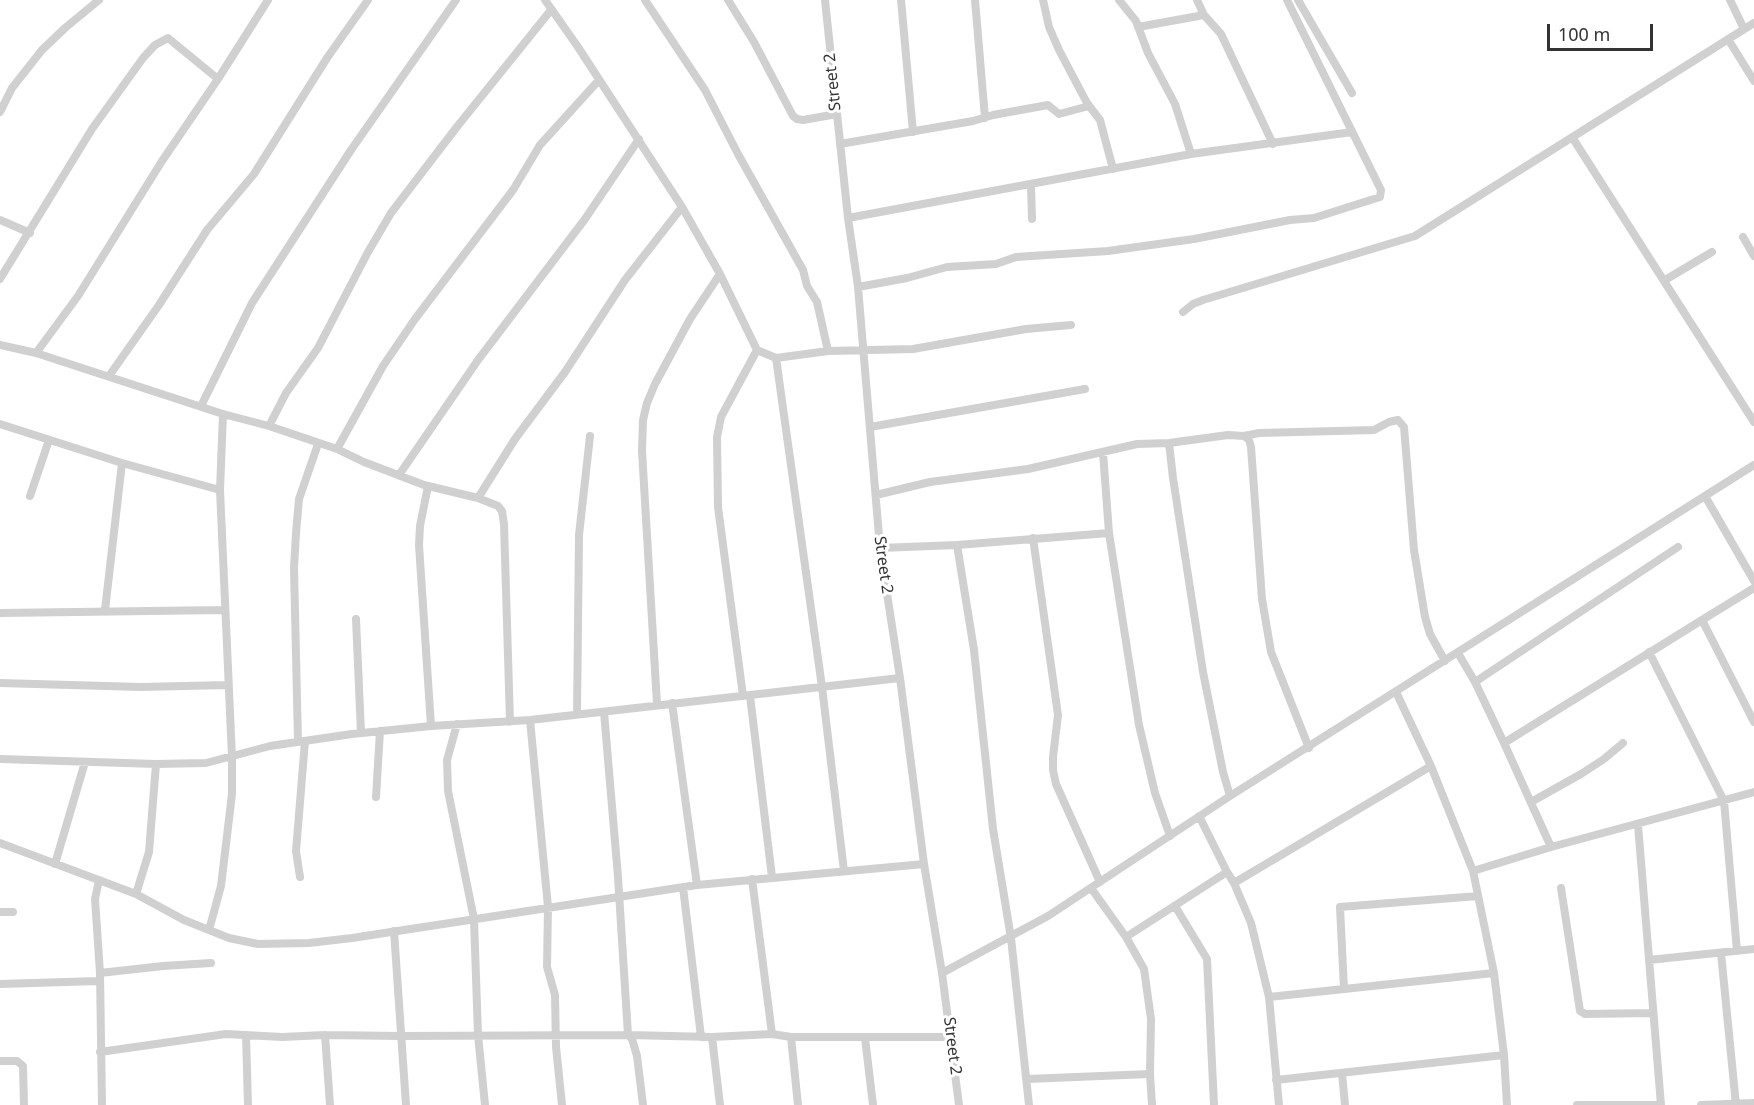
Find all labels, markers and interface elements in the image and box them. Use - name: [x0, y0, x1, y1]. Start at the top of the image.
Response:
- scale bar: [1550, 12, 1656, 50]
- text: 100 m: [1558, 22, 1610, 46]
- street label: Street 2: [820, 52, 846, 112]
- street label: Street 2: [869, 535, 897, 595]
- street label: Street 2: [939, 1016, 965, 1076]

